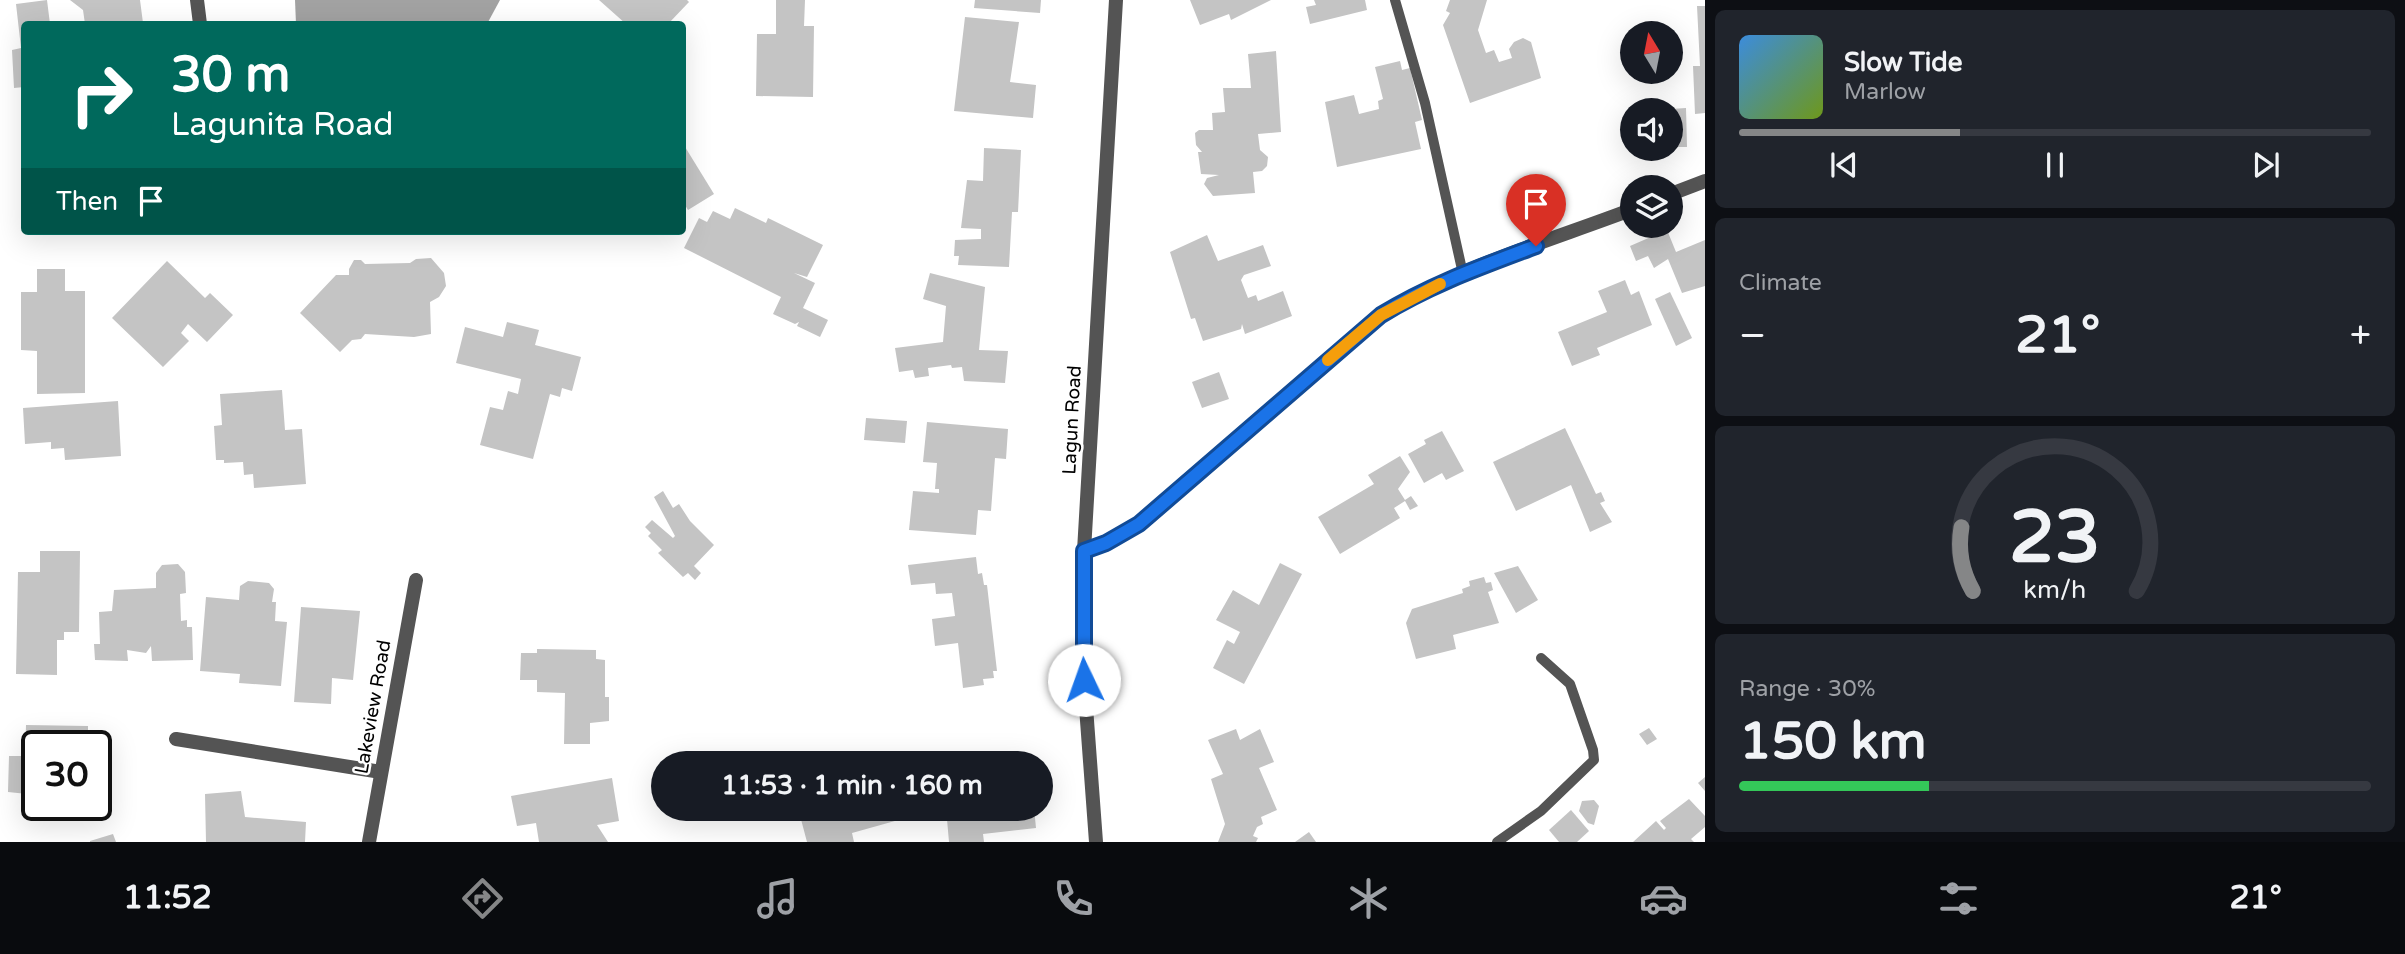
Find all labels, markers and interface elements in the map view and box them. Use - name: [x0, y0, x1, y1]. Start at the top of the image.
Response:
- north arrow: [1620, 21, 1684, 84]
- map controls: [1620, 21, 1683, 238]
- text: 30 m: [171, 46, 290, 105]
- text: Slow Tide: [1844, 47, 1962, 78]
- icon: right: [56, 49, 147, 140]
- text: Marlow: [1844, 78, 1926, 106]
- button: sound: [1620, 98, 1683, 161]
- text: Lagunita Road: [171, 106, 394, 144]
- icon: previous: [1825, 146, 1863, 184]
- icon: pause: [2036, 146, 2074, 184]
- icon: next: [2247, 146, 2285, 184]
- pin: [1506, 174, 1566, 246]
- button: layers: [1620, 175, 1683, 238]
- icon: arrive: [132, 182, 170, 220]
- icon: arrive: [1517, 185, 1555, 223]
- text: Then: [56, 186, 118, 217]
- text: Climate: [1739, 269, 1822, 297]
- text: 21°: [2015, 304, 2100, 367]
- text: −: [1739, 313, 1766, 359]
- text: +: [2350, 313, 2371, 359]
- street label: Lagun Road: [1058, 365, 1086, 475]
- text: 23: [2009, 494, 2101, 582]
- text: km/h: [2024, 575, 2086, 605]
- street label: Lakeview Road: [350, 638, 396, 776]
- position arrow: [1047, 643, 1121, 717]
- text: Range · 30%: [1739, 675, 1875, 703]
- text: 150 km: [1739, 710, 1927, 773]
- speed limit sign: 30: [21, 730, 112, 821]
- text: 11:53 · 1 min · 160 m: [721, 770, 983, 801]
- icon: directions: [458, 874, 507, 923]
- icon: music: [753, 874, 802, 923]
- icon: phone: [1049, 874, 1098, 923]
- icon: climate: [1344, 874, 1393, 923]
- icon: car: [1639, 874, 1688, 923]
- icon: filters: [1934, 874, 1983, 923]
- text: 11:52: [123, 879, 212, 917]
- text: 21°: [2229, 879, 2282, 917]

